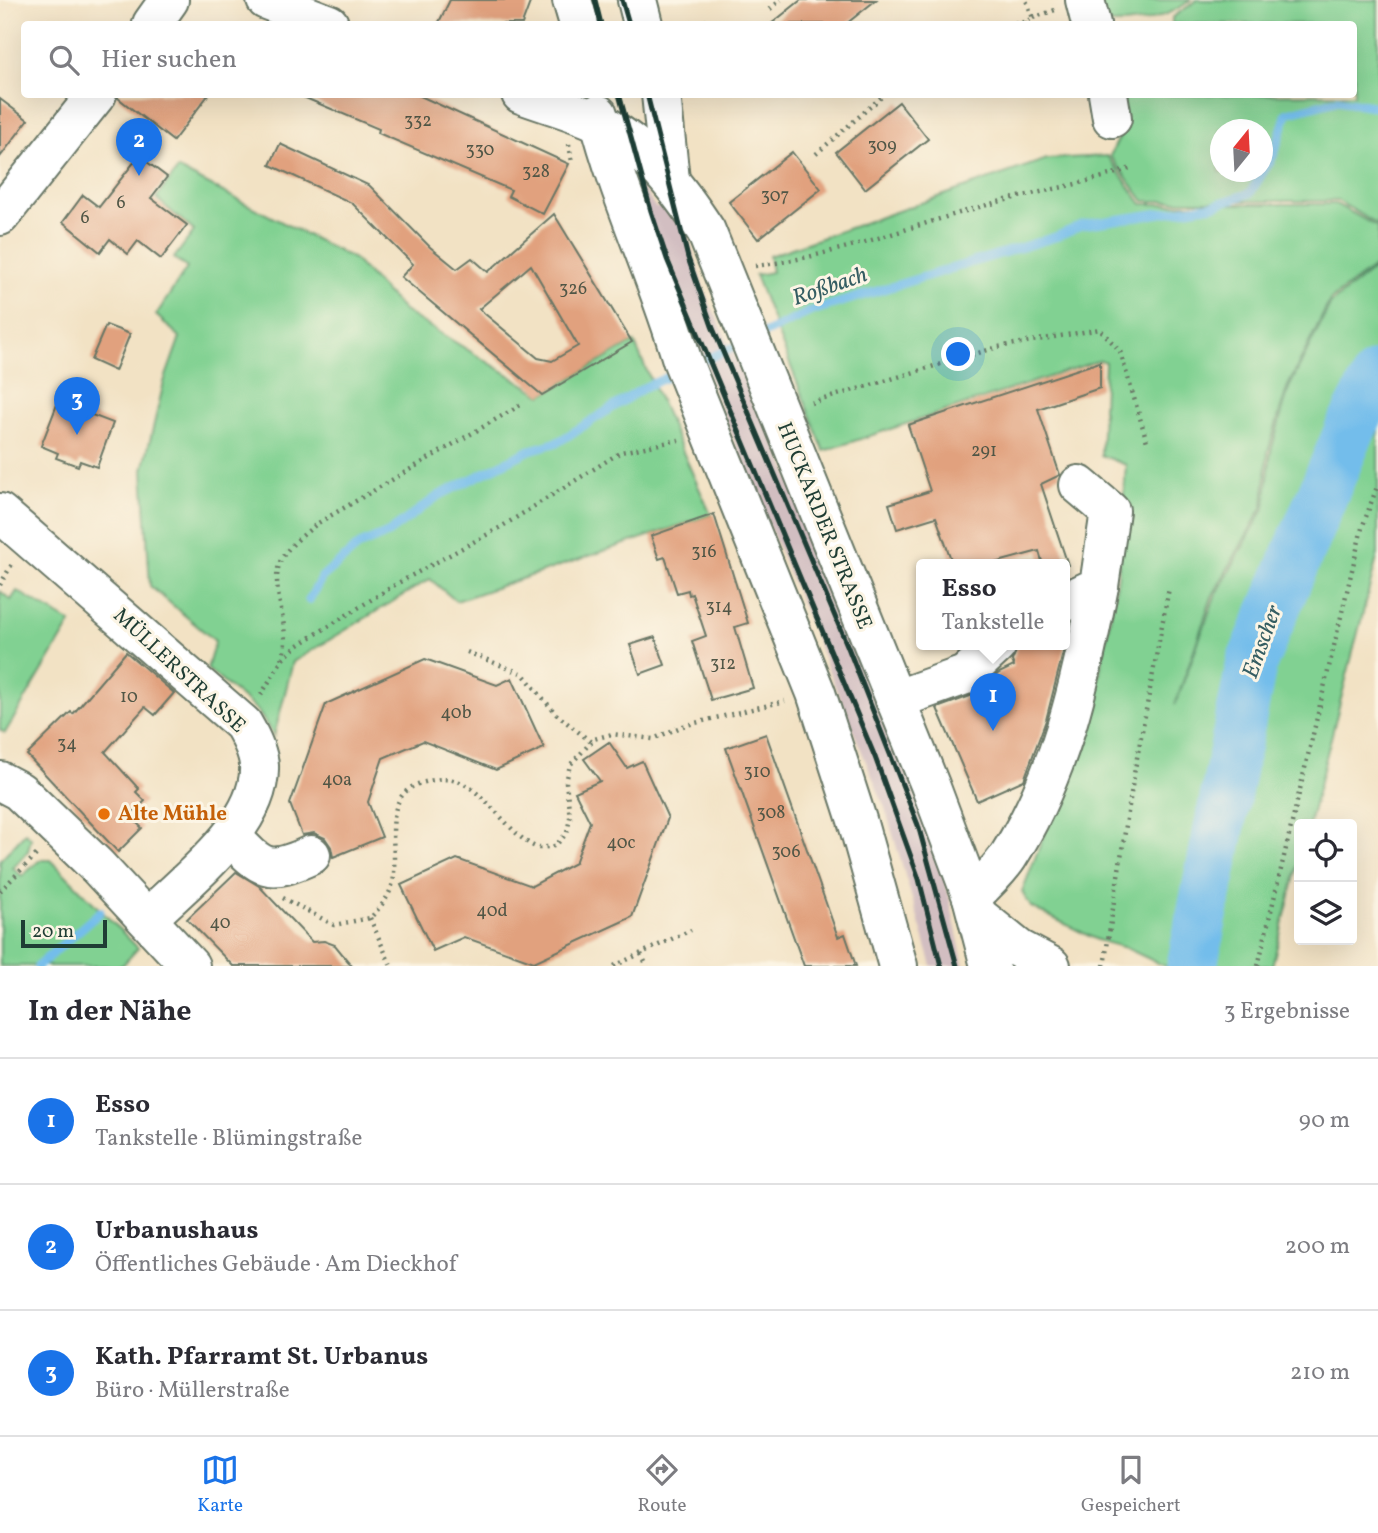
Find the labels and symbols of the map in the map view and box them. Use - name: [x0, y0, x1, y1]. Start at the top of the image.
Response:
- house number: 332: [404, 109, 432, 134]
- pin: 2: [116, 118, 162, 176]
- north arrow: [1210, 119, 1273, 182]
- house number: 309: [867, 134, 897, 159]
- house number: 330: [466, 138, 495, 163]
- house number: 328: [522, 160, 550, 185]
- house number: 307: [761, 184, 789, 209]
- house number: 6: [116, 191, 126, 216]
- house number: 6: [80, 206, 90, 231]
- water label: Roßbach: [788, 259, 872, 315]
- house number: 326: [559, 277, 587, 302]
- your location: [941, 337, 975, 371]
- pin: 3: [54, 377, 100, 435]
- street label: HUCKARDER STRASSE: [769, 418, 879, 634]
- house number: 291: [971, 439, 997, 464]
- house number: 316: [691, 540, 717, 565]
- house number: 314: [706, 595, 732, 620]
- water label: Emscher: [1235, 600, 1291, 683]
- street label: MÜLLERSTRASSE: [106, 602, 252, 740]
- house number: 312: [710, 652, 736, 677]
- pin: 1: [970, 673, 1016, 731]
- house number: 10: [120, 685, 138, 710]
- house number: 40b: [440, 701, 472, 726]
- house number: 34: [57, 732, 77, 757]
- house number: 310: [743, 760, 771, 785]
- house number: 40a: [322, 768, 352, 793]
- place label: Alte Mühle: [118, 800, 227, 829]
- house number: 308: [757, 801, 785, 826]
- marker: Alte Mühle: [96, 806, 112, 822]
- house number: 40c: [606, 831, 636, 856]
- house number: 306: [771, 840, 801, 865]
- house number: 40d: [476, 899, 508, 924]
- house number: 40: [209, 911, 231, 936]
- scale bar: [21, 917, 107, 949]

